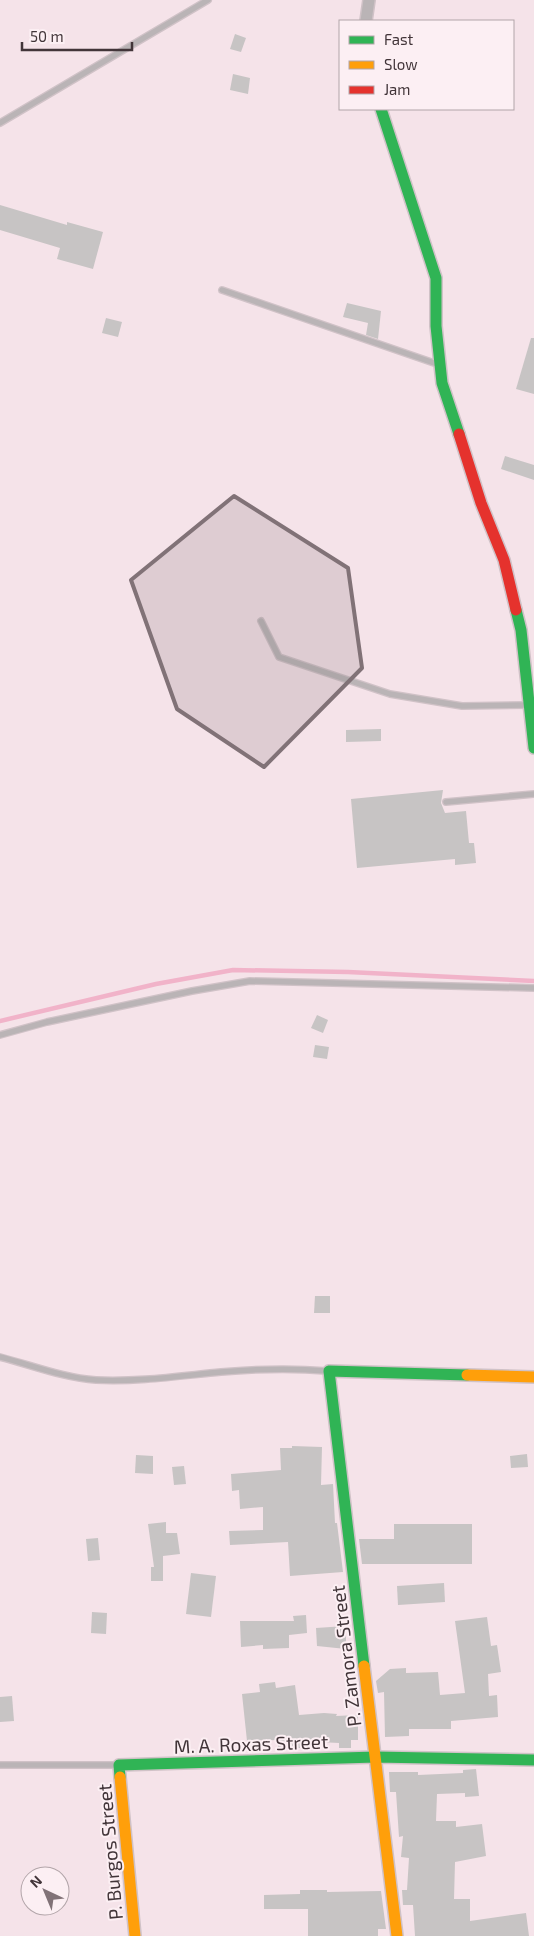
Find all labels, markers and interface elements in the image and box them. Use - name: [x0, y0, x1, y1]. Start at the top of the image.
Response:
- scale bar: [22, 20, 132, 52]
- legend: [339, 20, 514, 110]
- text: 50 m: [30, 27, 64, 45]
- text: Fast: [384, 30, 414, 48]
- text: Slow: [384, 55, 418, 73]
- text: Jam: [384, 80, 410, 98]
- street label: P. Zamora Street: [325, 1584, 366, 1728]
- street label: M. A. Roxas Street: [173, 1729, 329, 1758]
- street label: P. Burgos Street: [92, 1783, 127, 1921]
- north arrow: [20, 1866, 70, 1916]
- text: N: [26, 1872, 45, 1891]

